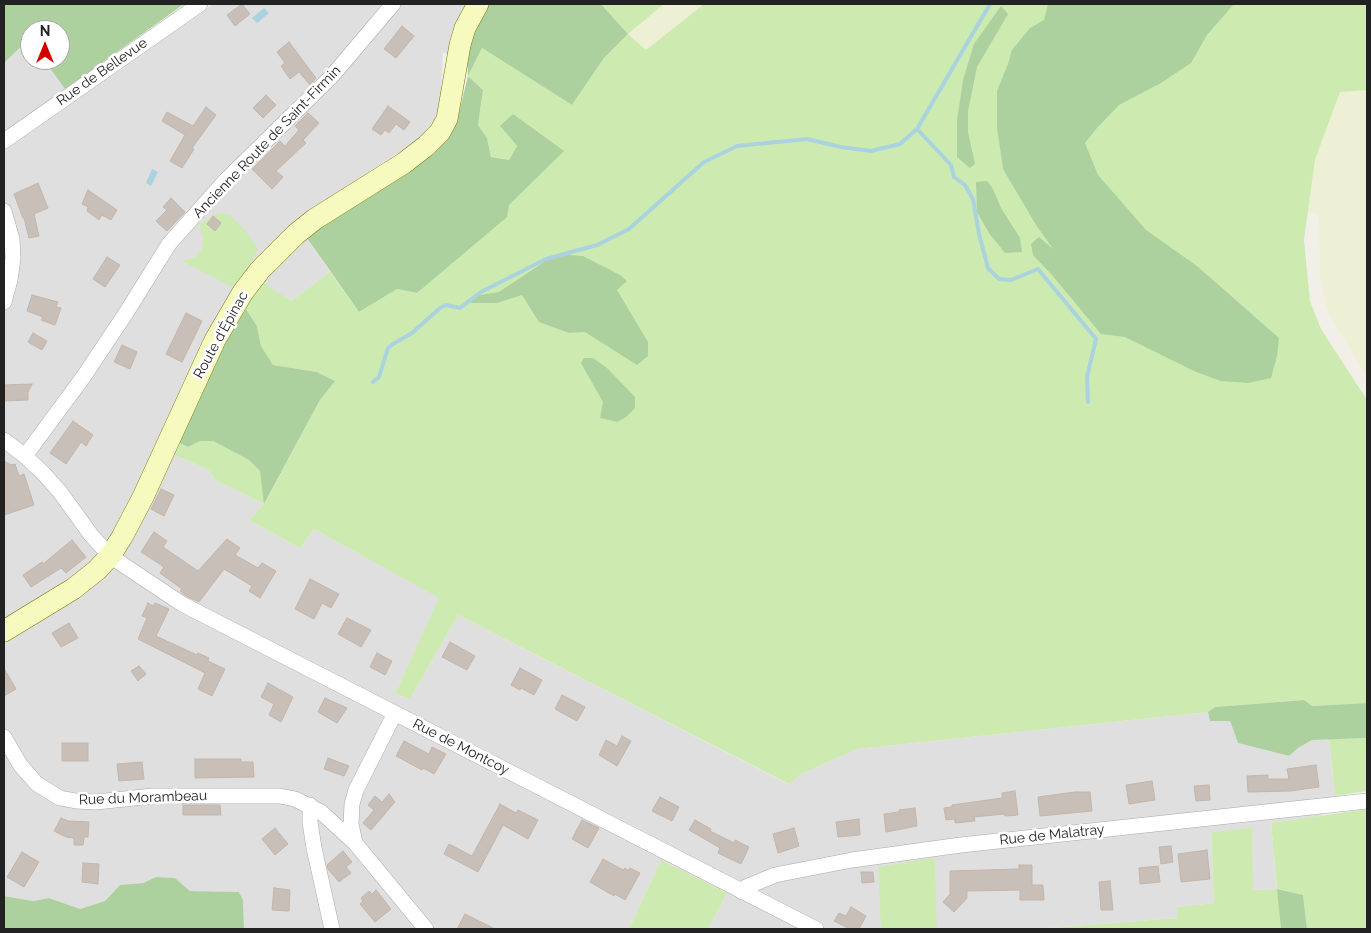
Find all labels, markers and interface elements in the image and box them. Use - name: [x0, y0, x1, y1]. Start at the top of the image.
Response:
- north arrow: [20, 20, 70, 70]
- text: N: [40, 23, 50, 39]
- street label: Rue de Bellevue: [53, 34, 151, 110]
- street label: Ancienne Route de Saint-Firmin: [190, 62, 344, 222]
- street label: Route d'Épinac: [190, 289, 252, 381]
- street label: Rue de Montcoy: [410, 715, 512, 779]
- street label: Rue du Morambeau: [79, 787, 207, 809]
- street label: Rue de Malatray: [999, 821, 1105, 849]

